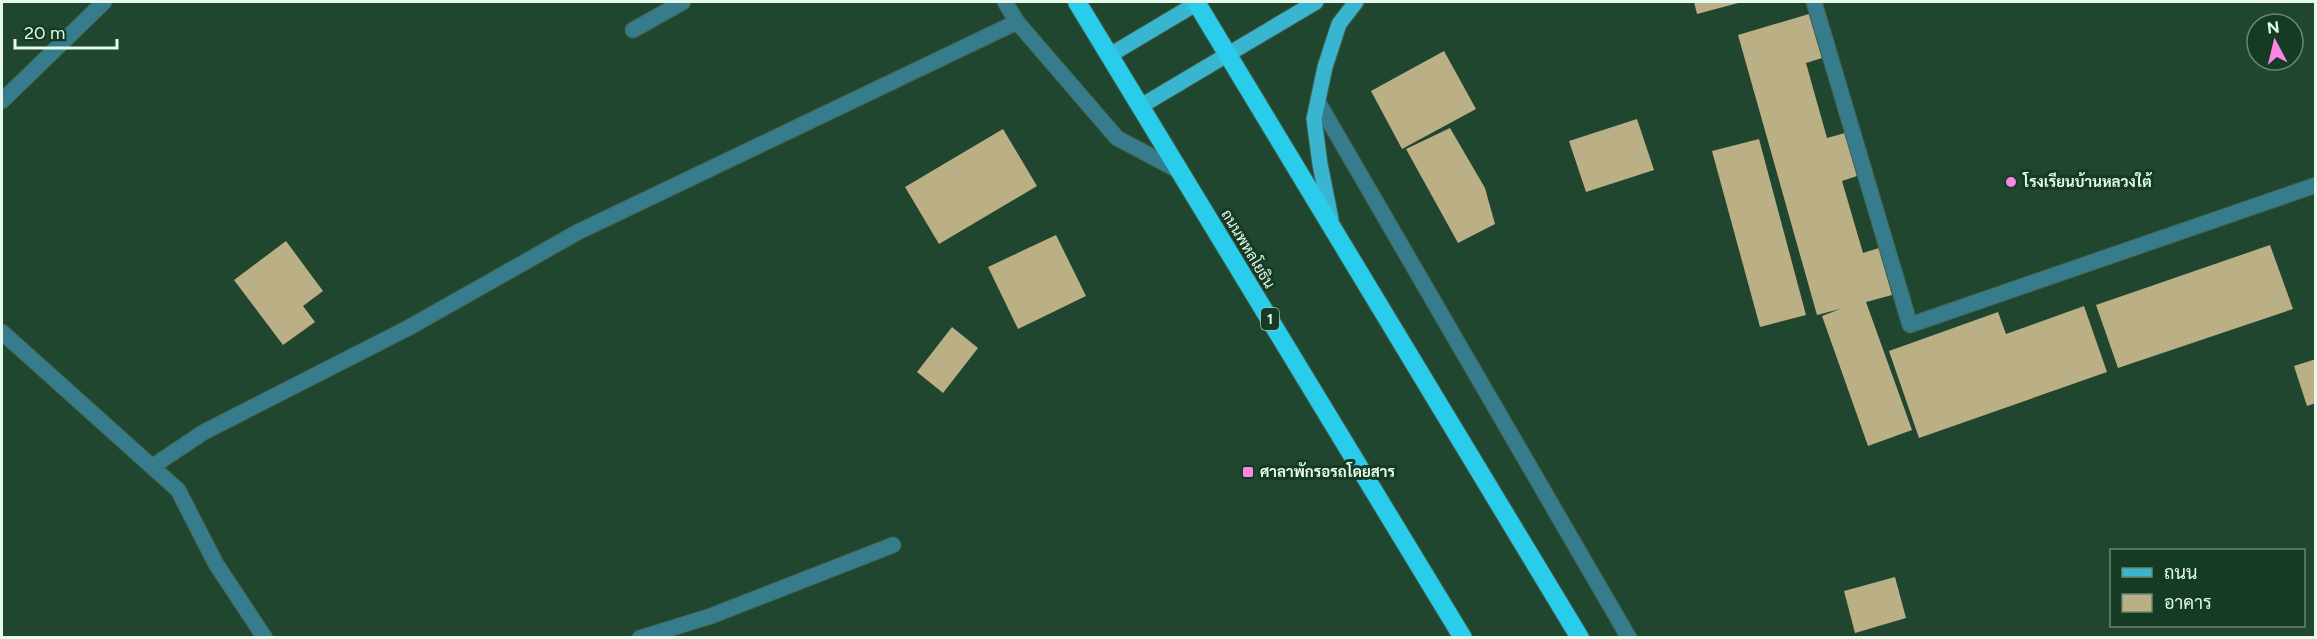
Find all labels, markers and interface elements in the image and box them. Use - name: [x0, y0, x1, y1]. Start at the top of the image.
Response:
- scale bar: [15, 12, 117, 50]
- north arrow: [2245, 12, 2305, 72]
- text: N: [2266, 17, 2281, 38]
- text: 20 m: [24, 22, 65, 44]
- place label: โรงเรียนบ้านหลวงใต้: [2022, 171, 2153, 191]
- marker: โรงเรียนบ้านหลวงใต้: [2004, 175, 2018, 189]
- street label: ถนนพหลโยธิน: [1217, 206, 1279, 292]
- road number: 1: [1261, 308, 1279, 330]
- place label: ศาลาพักรอรถโดยสาร: [1260, 461, 1395, 481]
- marker: ศาลาพักรอรถโดยสาร: [1241, 465, 1255, 479]
- legend: [2110, 549, 2305, 627]
- text: ถนน: [2164, 562, 2197, 584]
- text: อาคาร: [2164, 592, 2212, 614]

